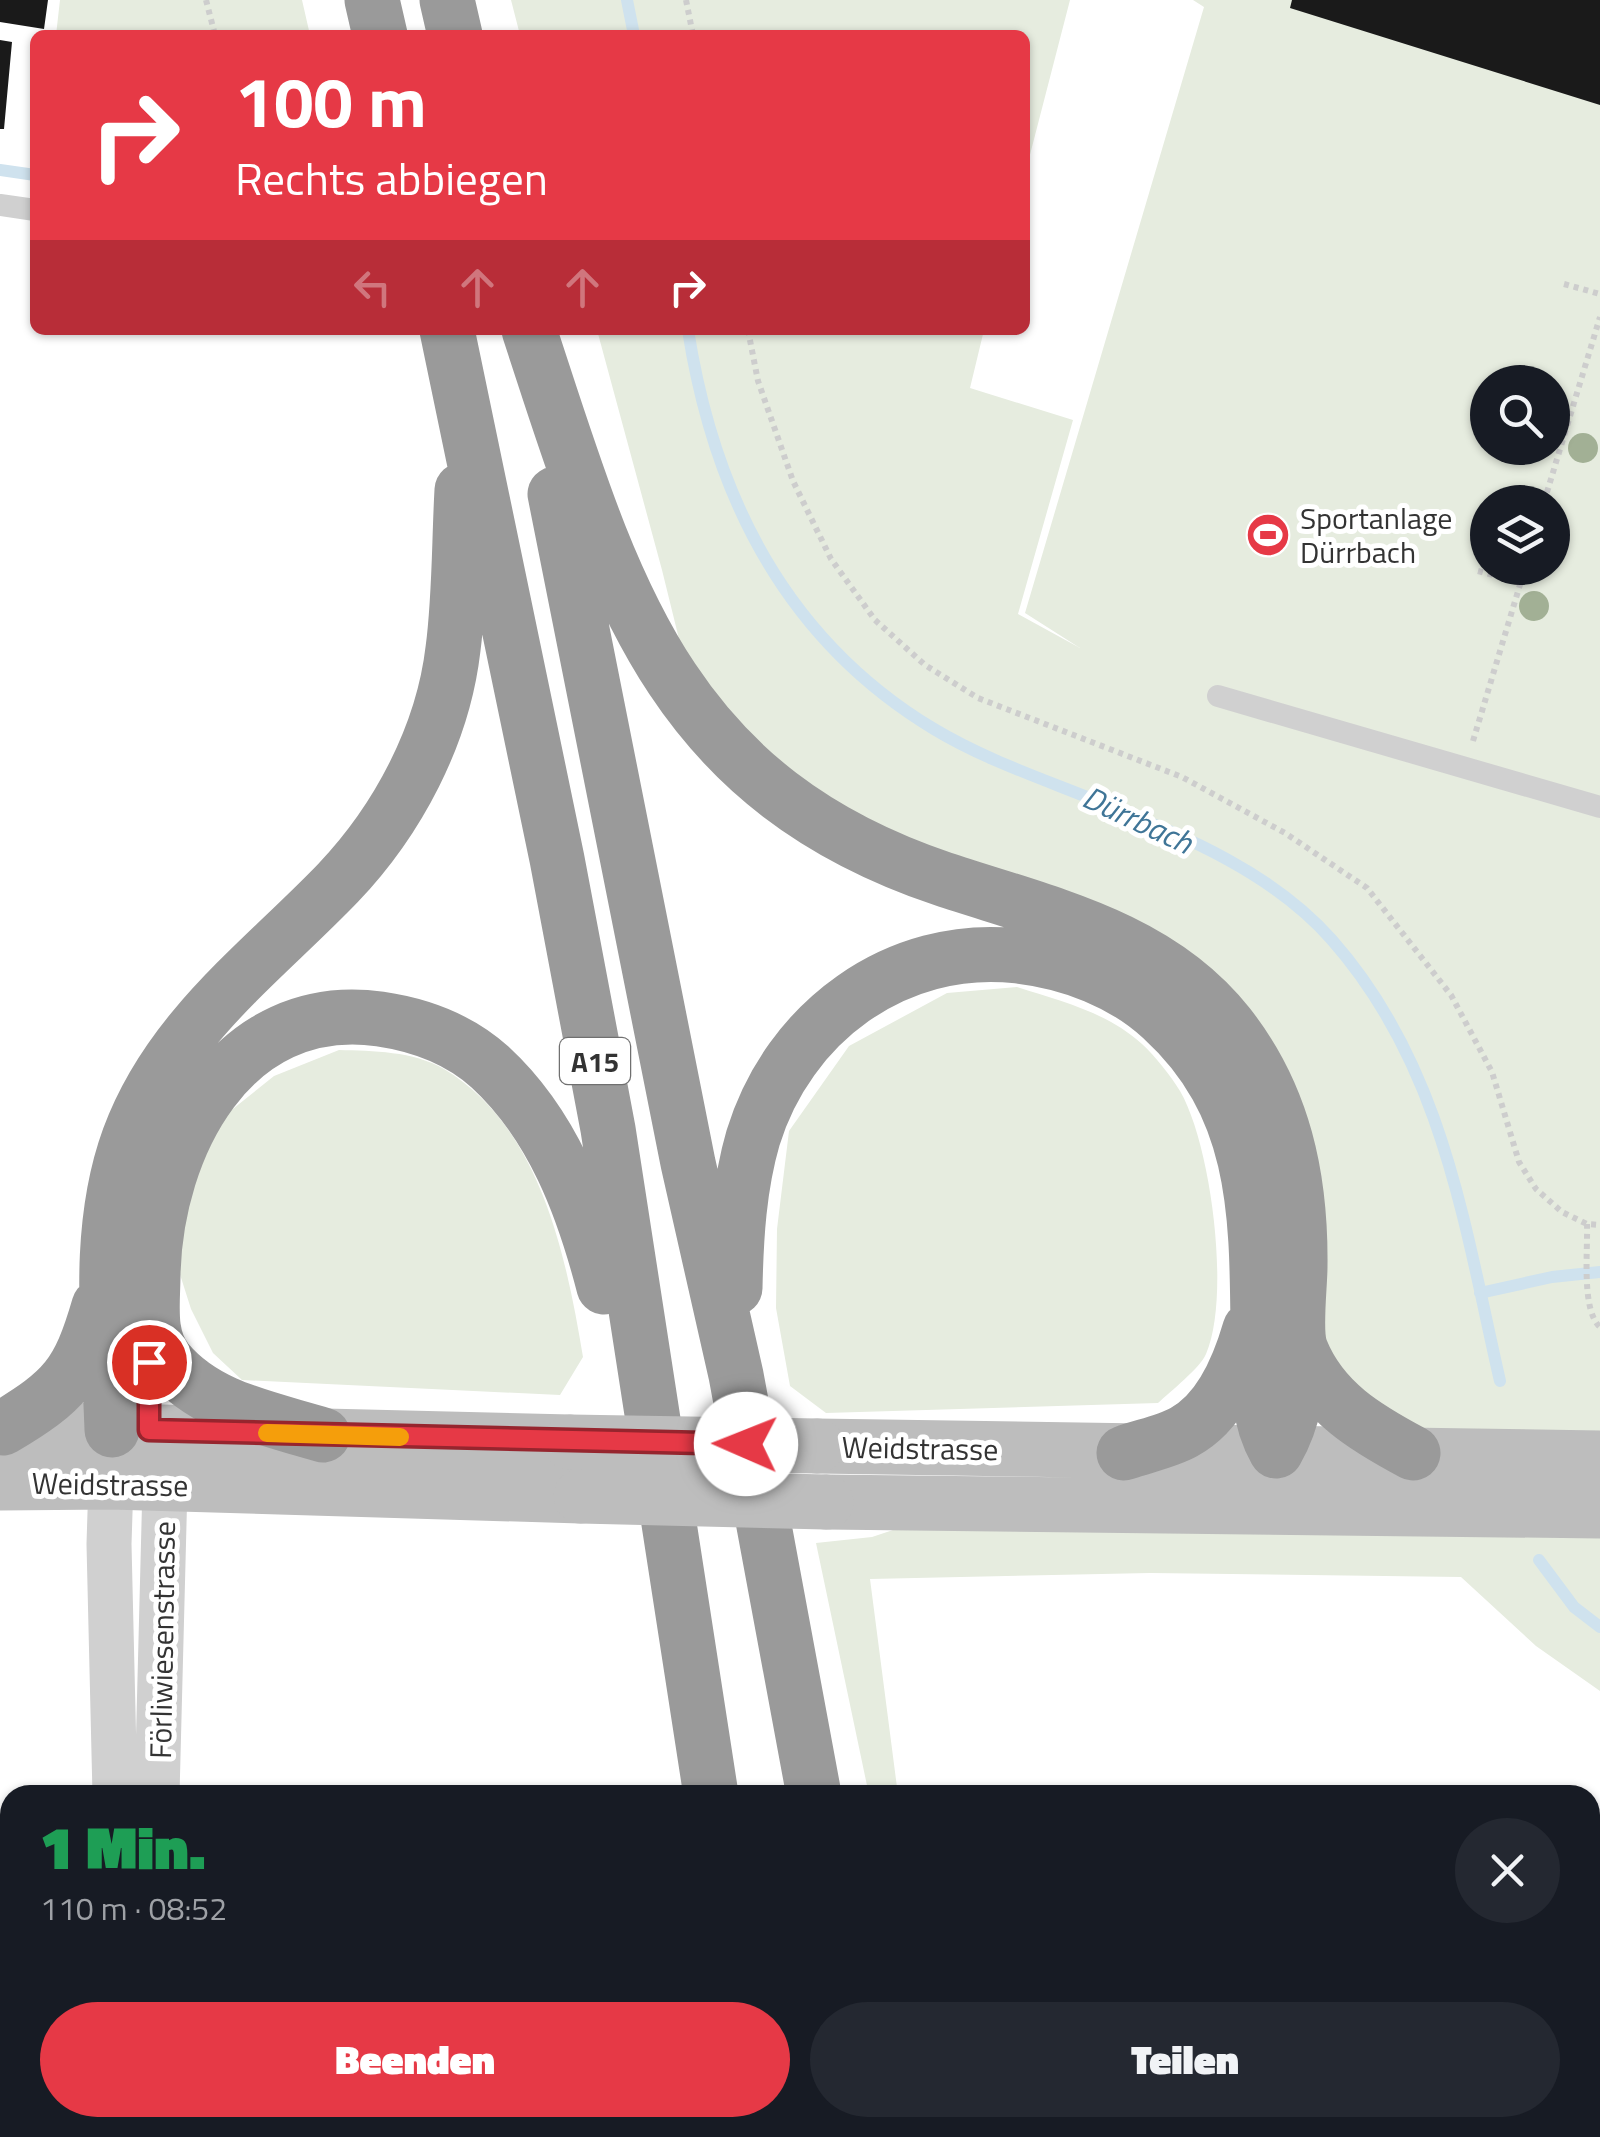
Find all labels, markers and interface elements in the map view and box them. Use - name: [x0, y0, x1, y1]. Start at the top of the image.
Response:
- text: 100 m: [235, 48, 427, 154]
- icon: right: [70, 70, 200, 200]
- text: Rechts abbiegen: [235, 144, 548, 212]
- icon: left: [345, 260, 400, 315]
- icon: ahead: [450, 260, 505, 315]
- icon: ahead: [555, 260, 610, 315]
- icon: right: [660, 260, 715, 315]
- map controls: [1470, 365, 1570, 585]
- button: search: [1470, 365, 1570, 465]
- button: layers: [1470, 485, 1570, 585]
- place label: Sportanlage Dürrbach: [1300, 495, 1453, 575]
- sports icon: Sportanlage Dürrbach: [1245, 512, 1291, 558]
- water label: Dürrbach: [1075, 773, 1202, 866]
- road number: A15: [560, 1038, 630, 1084]
- pin: [107, 1320, 192, 1405]
- icon: arrive: [122, 1335, 177, 1390]
- position arrow: [694, 1392, 798, 1496]
- street label: Weidstrasse: [841, 1424, 999, 1472]
- street label: Weidstrasse: [31, 1460, 189, 1508]
- street label: Förliwiesenstrasse: [137, 1521, 187, 1759]
- text: 1 Min.: [40, 1801, 206, 1892]
- button: close: [1455, 1818, 1560, 1923]
- text: 110 m · 08:52: [40, 1884, 227, 1932]
- button: Beenden: [40, 2002, 790, 2117]
- button: Teilen: [810, 2002, 1560, 2117]

